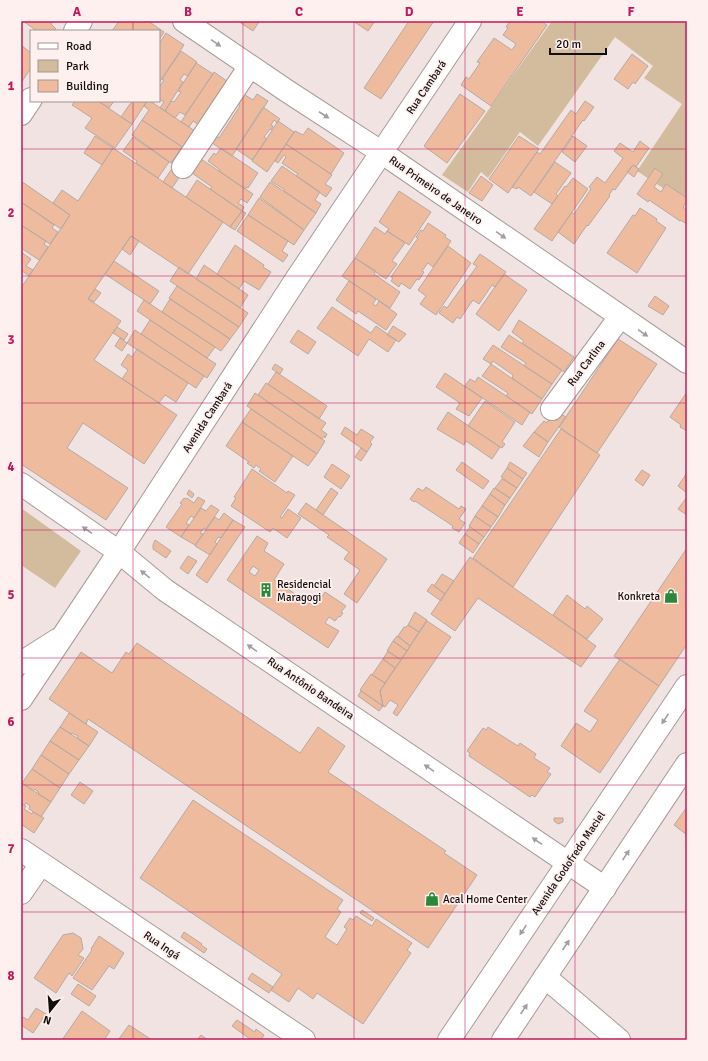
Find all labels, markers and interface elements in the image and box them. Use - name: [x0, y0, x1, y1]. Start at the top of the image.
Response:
- text: A: [73, 4, 82, 20]
- text: B: [184, 4, 192, 20]
- text: C: [295, 4, 303, 20]
- text: D: [405, 4, 414, 20]
- text: E: [516, 4, 524, 20]
- text: F: [628, 4, 635, 20]
- legend: [30, 30, 160, 102]
- scale bar: [550, 30, 606, 56]
- text: 20 m: [556, 37, 581, 52]
- text: Road: [66, 39, 92, 54]
- one-way arrow: [211, 39, 221, 47]
- street label: Rua Cambará: [404, 58, 449, 117]
- text: Park: [66, 59, 89, 74]
- text: 1: [7, 78, 15, 94]
- text: Building: [66, 79, 109, 94]
- one-way arrow: [319, 111, 329, 119]
- street label: Rua Primeiro de Janeiro: [387, 153, 485, 228]
- text: 2: [7, 205, 15, 221]
- one-way arrow: [496, 231, 506, 239]
- one-way arrow: [638, 329, 648, 337]
- text: 3: [7, 332, 15, 348]
- street label: Rua Carlina: [565, 337, 608, 389]
- street label: Avenida Cambará: [180, 379, 235, 455]
- text: 4: [7, 459, 15, 475]
- one-way arrow: [82, 526, 93, 534]
- one-way arrow: [140, 569, 151, 578]
- place label: Residencial Maragogi: [277, 578, 331, 604]
- building icon: Residencial Maragogi: [258, 582, 274, 598]
- text: 5: [7, 587, 15, 603]
- shop icon: Konkreta: [663, 588, 679, 604]
- place label: Konkreta: [618, 590, 660, 603]
- one-way arrow: [246, 644, 257, 652]
- street label: Rua Antônio Bandeira: [265, 655, 357, 723]
- one-way arrow: [661, 713, 669, 724]
- text: 6: [7, 714, 15, 730]
- one-way arrow: [424, 764, 434, 772]
- street label: Avenida Godofredo Maciel: [529, 809, 608, 918]
- one-way arrow: [531, 837, 542, 845]
- text: 7: [7, 841, 15, 857]
- one-way arrow: [622, 850, 630, 860]
- shop icon: Acal Home Center: [424, 891, 440, 907]
- place label: Acal Home Center: [443, 893, 527, 906]
- one-way arrow: [520, 924, 527, 935]
- street label: Rua Ingá: [141, 929, 183, 963]
- one-way arrow: [562, 940, 570, 950]
- text: 8: [7, 968, 15, 984]
- north arrow: [30, 991, 70, 1031]
- one-way arrow: [520, 1004, 528, 1014]
- text: N: [42, 1013, 53, 1027]

